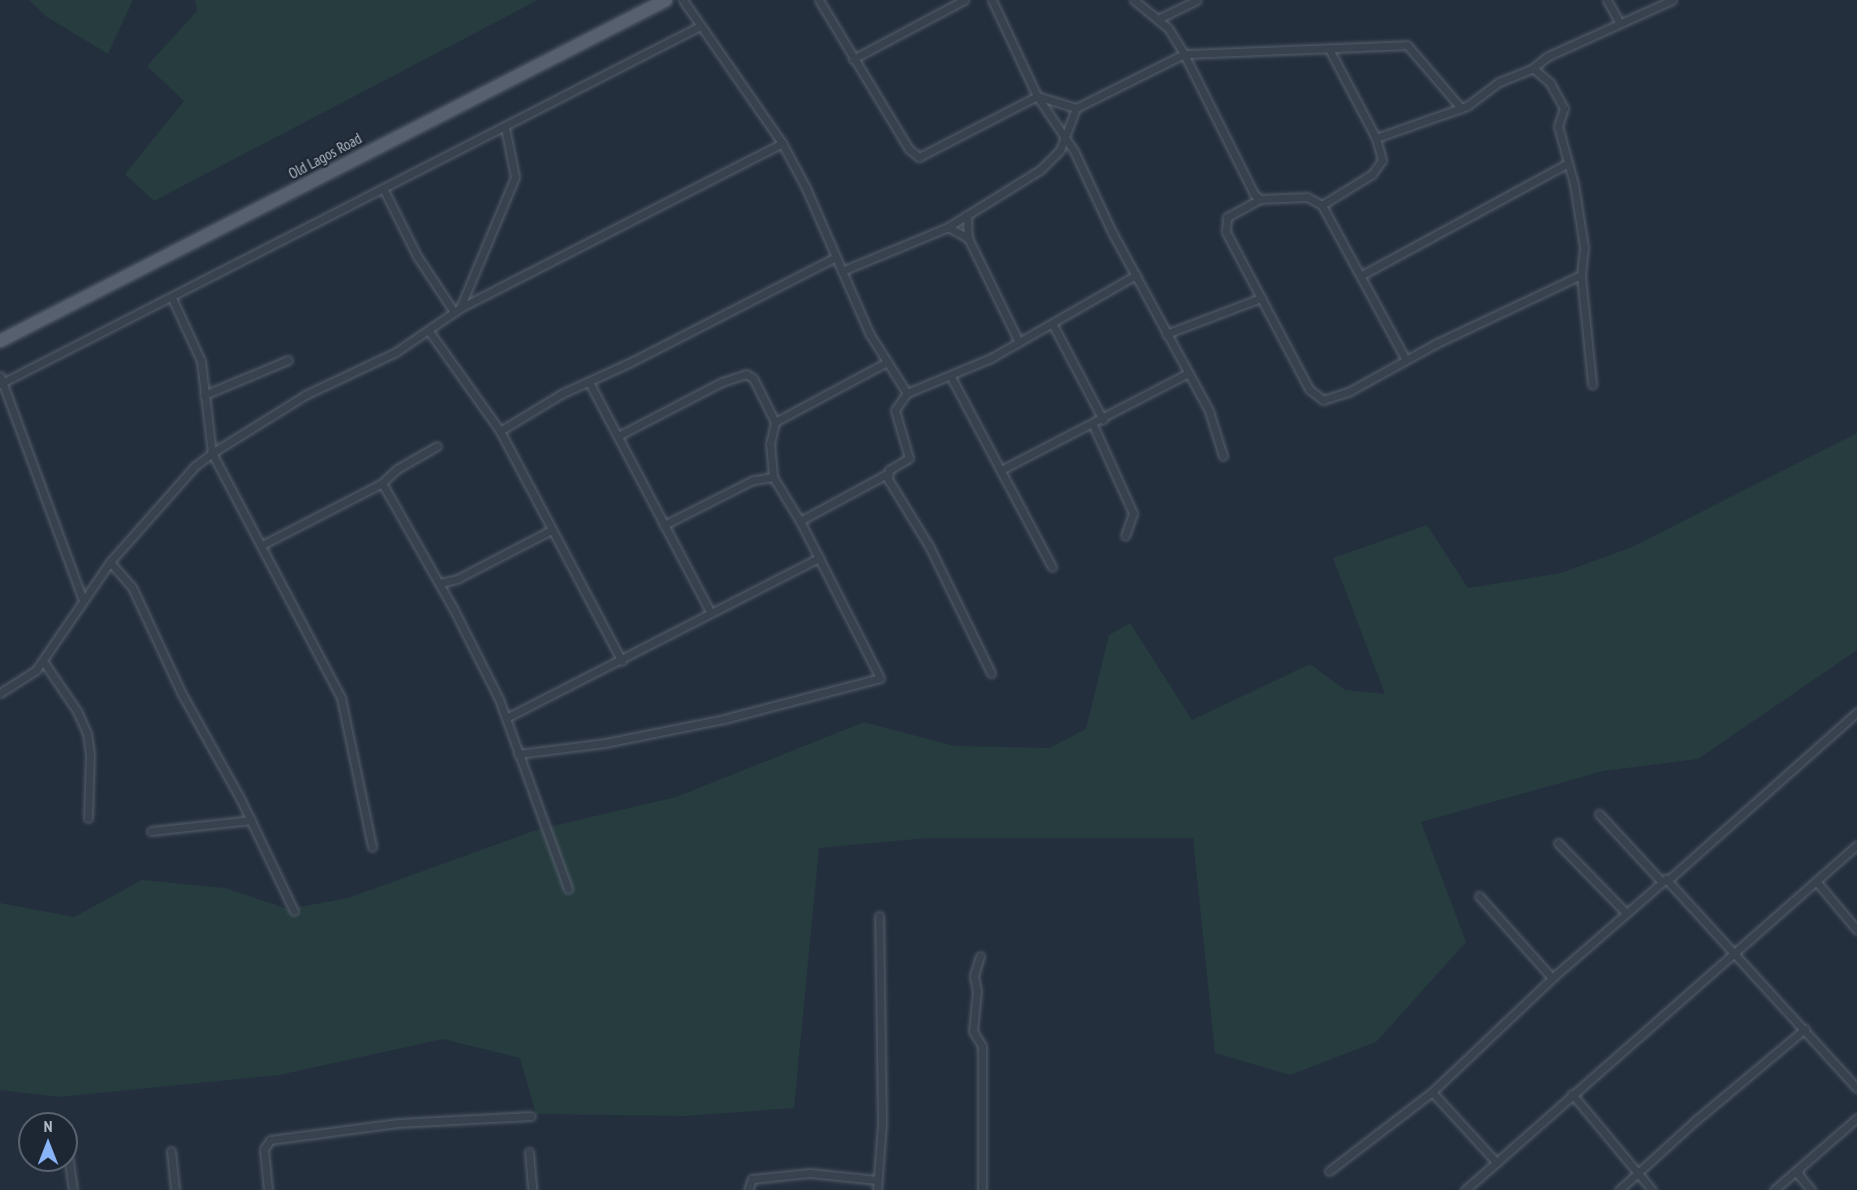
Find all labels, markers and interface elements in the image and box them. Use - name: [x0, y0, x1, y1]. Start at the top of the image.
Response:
- street label: Old Lagos Road: [285, 129, 365, 183]
- north arrow: [18, 1112, 78, 1172]
- text: N: [44, 1116, 52, 1136]

